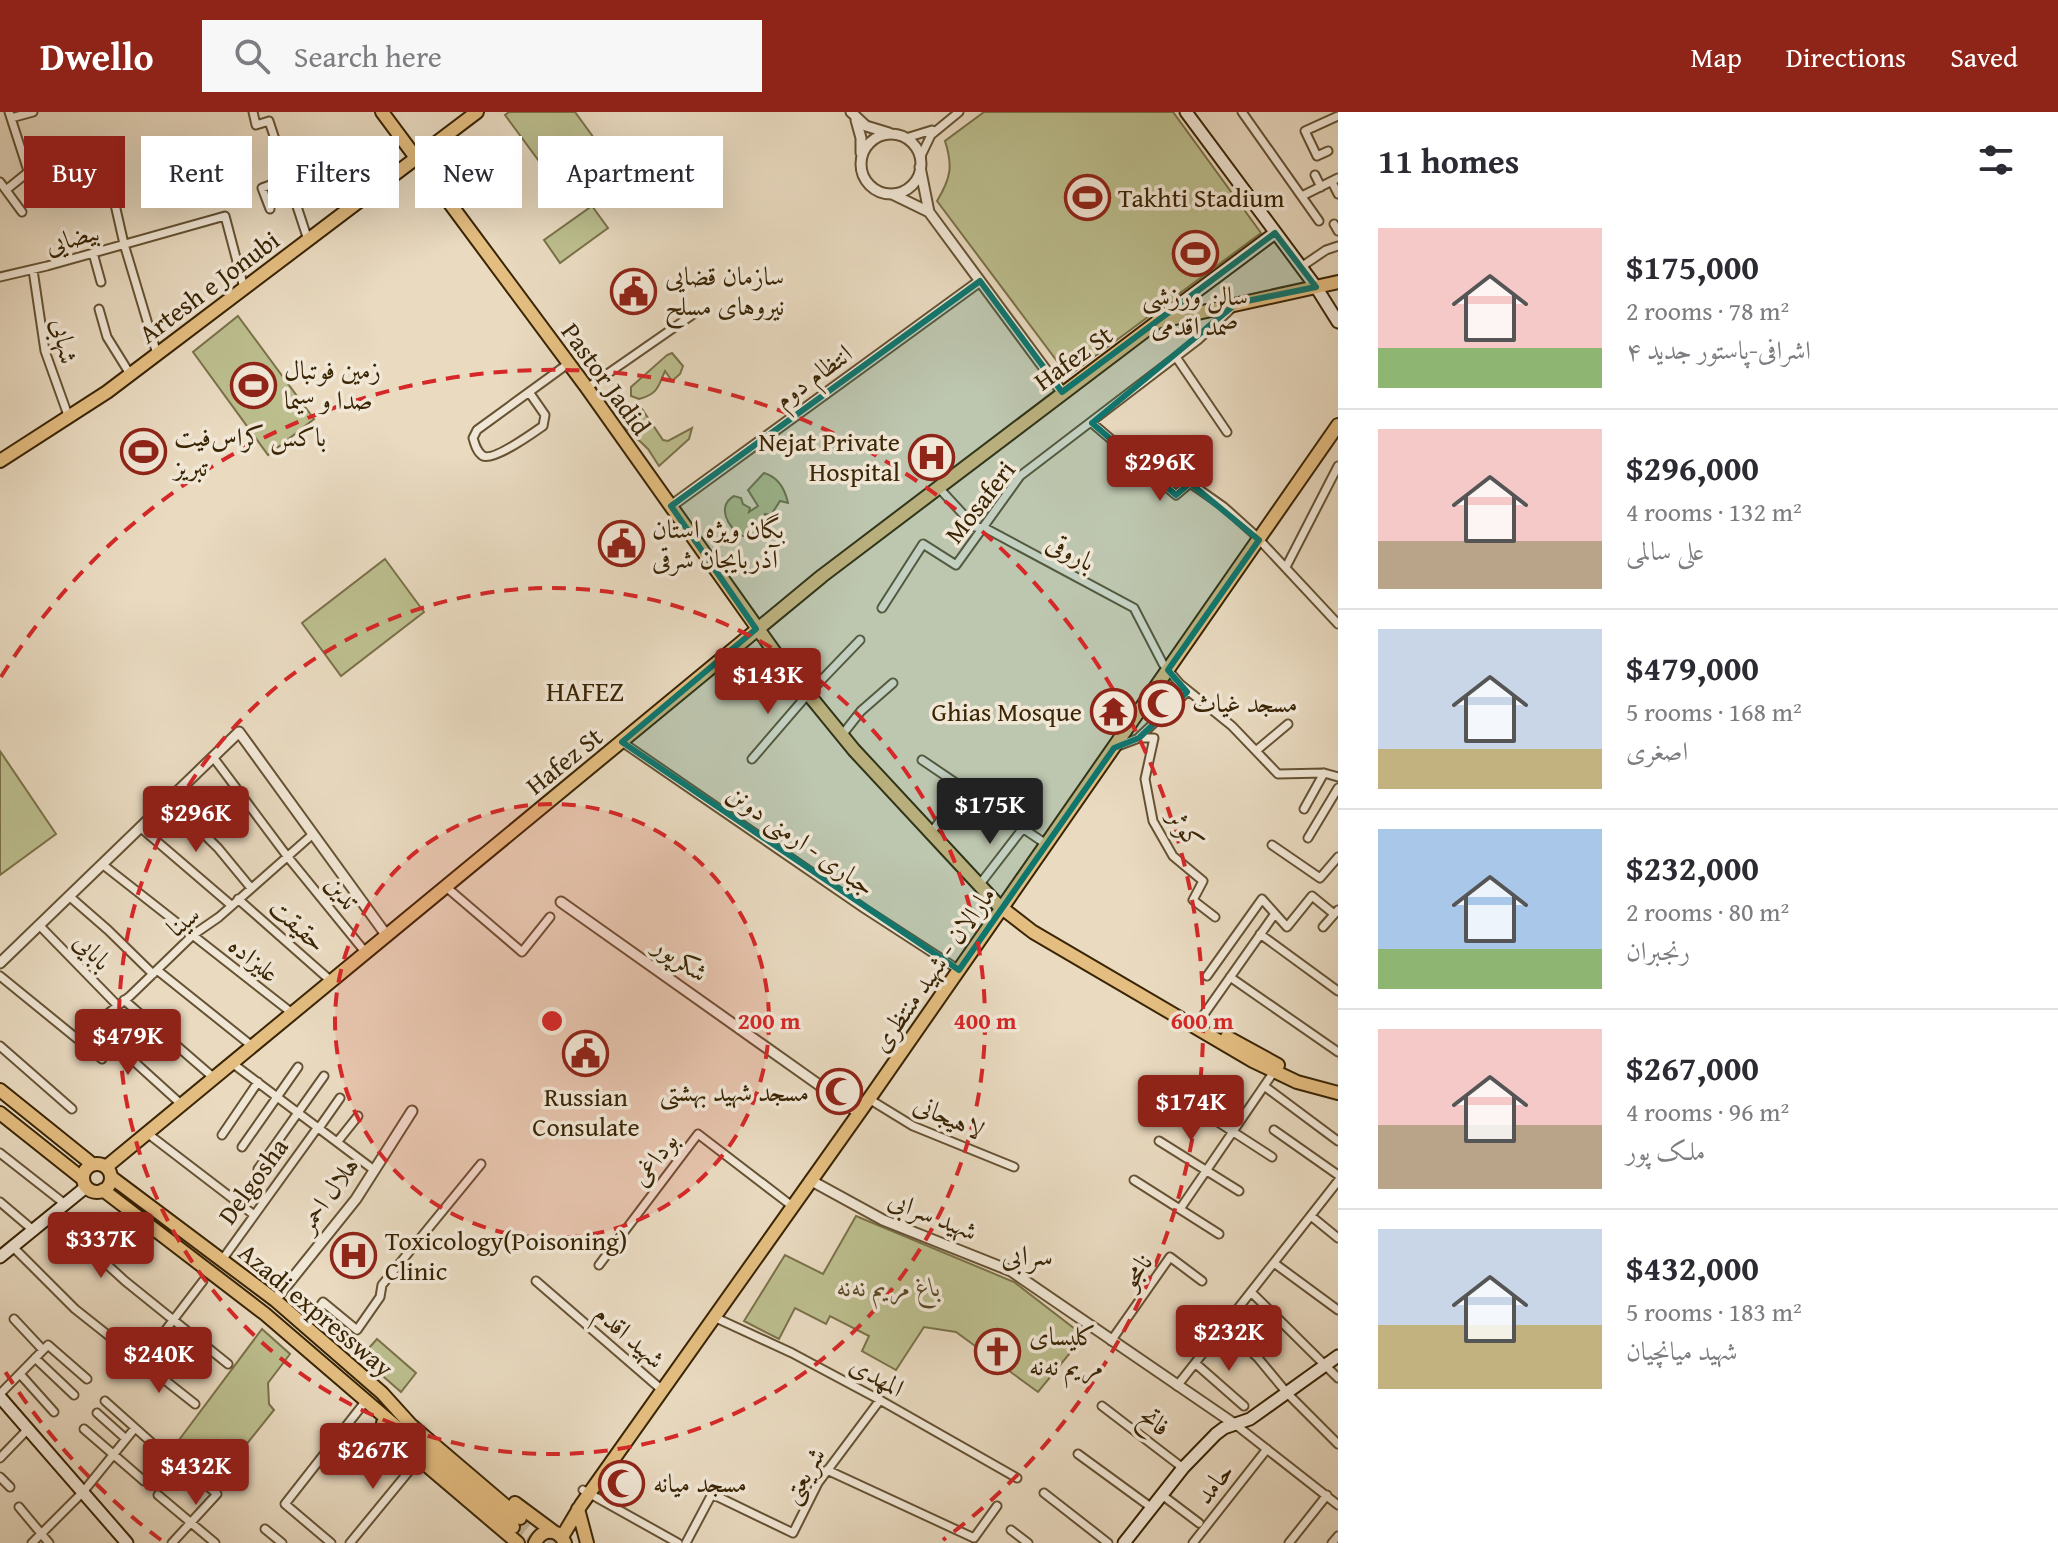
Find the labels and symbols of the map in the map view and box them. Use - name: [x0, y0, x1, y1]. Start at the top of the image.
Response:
- sports icon: Takhti Stadium: [1063, 174, 1111, 222]
- place label: Takhti Stadium: [1118, 178, 1285, 217]
- street label: بیضایی: [40, 211, 103, 264]
- street label: Artesh e Jonubi: [130, 221, 287, 353]
- sports icon: سالن ورزشی صمد اقدمی: [1171, 229, 1219, 277]
- place label: سازمان قضایی نیروهای مسلح: [665, 256, 785, 330]
- public building icon: سازمان قضایی نیروهای مسلح: [610, 267, 658, 315]
- place label: سالن ورزشی صمد اقدمی: [1142, 276, 1248, 345]
- street label: شهابی: [42, 314, 89, 367]
- street label: Pastor Jadid: [552, 314, 661, 443]
- street label: Hafez St: [1025, 316, 1120, 400]
- street label: انتظام دوم: [765, 334, 862, 421]
- place label: زمین فوتبال صدا و سیما: [284, 350, 381, 419]
- sports icon: زمین فوتبال صدا و سیما: [229, 361, 277, 409]
- place label: باکس کراس‌فیت تبریز: [171, 417, 326, 486]
- place label: Nejat Private Hospital: [759, 422, 900, 491]
- sports icon: باکس کراس‌فیت تبریز: [119, 428, 167, 476]
- hospital icon: Nejat Private Hospital: [907, 433, 955, 481]
- pin: $296K: [1104, 435, 1216, 503]
- street label: Mosaferi: [935, 452, 1024, 551]
- place label: یگان ویژه استان آذربایجان شرقی: [652, 509, 786, 578]
- public building icon: یگان ویژه استان آذربایجان شرقی: [597, 520, 645, 568]
- street label: باروقی: [1040, 523, 1103, 581]
- pin: $143K: [712, 648, 824, 716]
- district label: HAFEZ: [546, 670, 624, 711]
- mosque icon: مسجد غیاث: [1137, 679, 1185, 727]
- place label: مسجد غیاث: [1192, 683, 1298, 722]
- temple icon: Ghias Mosque: [1089, 688, 1137, 736]
- place label: Ghias Mosque: [932, 692, 1082, 731]
- street label: Hafez St: [517, 717, 611, 804]
- street label: جباری - ارمنی دونن: [719, 774, 883, 905]
- pin: $175K: [934, 778, 1046, 846]
- pin: $296K: [140, 786, 252, 854]
- street label: کوثر: [1157, 798, 1214, 857]
- street label: تدین: [316, 866, 370, 919]
- street label: مارالان - شهید منتظری: [861, 878, 1005, 1060]
- street label: حقیقت: [261, 888, 336, 961]
- street label: سینا: [157, 895, 208, 946]
- street label: بابایی: [65, 922, 122, 979]
- street label: شکرپور: [644, 924, 716, 991]
- street label: علیزاده: [220, 926, 289, 992]
- text: 200 m: [737, 1003, 801, 1038]
- text: 400 m: [953, 1003, 1017, 1038]
- text: 600 m: [1170, 1003, 1234, 1038]
- centre of rings: [538, 1007, 566, 1035]
- pin: $479K: [72, 1009, 184, 1077]
- public building icon: Russian Consulate: [562, 1030, 610, 1078]
- mosque icon: مسجد شهید بهشتی: [816, 1068, 864, 1116]
- place label: مسجد شهید بهشتی: [660, 1072, 809, 1111]
- pin: $174K: [1135, 1075, 1247, 1143]
- place label: Russian Consulate: [532, 1077, 640, 1146]
- street label: لاهیجانی: [908, 1084, 991, 1149]
- street label: بوداغی: [620, 1123, 687, 1194]
- street label: Delgosha: [208, 1129, 298, 1232]
- street label: هلال احمر: [285, 1148, 368, 1242]
- street label: شهید سرابی: [883, 1179, 984, 1250]
- pin: $337K: [45, 1212, 157, 1280]
- place label: Toxicology(Poisoning) Clinic: [385, 1221, 627, 1290]
- hospital icon: Toxicology(Poisoning) Clinic: [330, 1232, 378, 1280]
- street label: Azadi expressway: [230, 1233, 402, 1386]
- district label: سرابی: [1001, 1234, 1053, 1275]
- street label: نامجو: [1108, 1245, 1162, 1299]
- park label: باغ مریم نه‌نه: [837, 1267, 941, 1310]
- street label: شهید اقدم: [584, 1294, 674, 1380]
- pin: $232K: [1173, 1305, 1285, 1373]
- place label: کلیسای مریم نه‌نه: [1029, 1316, 1103, 1389]
- pin: $240K: [103, 1327, 215, 1395]
- church icon: کلیسای مریم نه‌نه: [974, 1327, 1022, 1375]
- street label: المهدی: [843, 1345, 912, 1406]
- street label: فاتح: [1130, 1396, 1179, 1448]
- pin: $267K: [317, 1423, 429, 1491]
- pin: $432K: [140, 1439, 252, 1507]
- street label: شریعتی: [770, 1439, 835, 1510]
- street label: حامد: [1185, 1453, 1243, 1512]
- mosque icon: مسجد میانه: [598, 1459, 646, 1507]
- place label: مسجد میانه: [653, 1463, 747, 1502]

